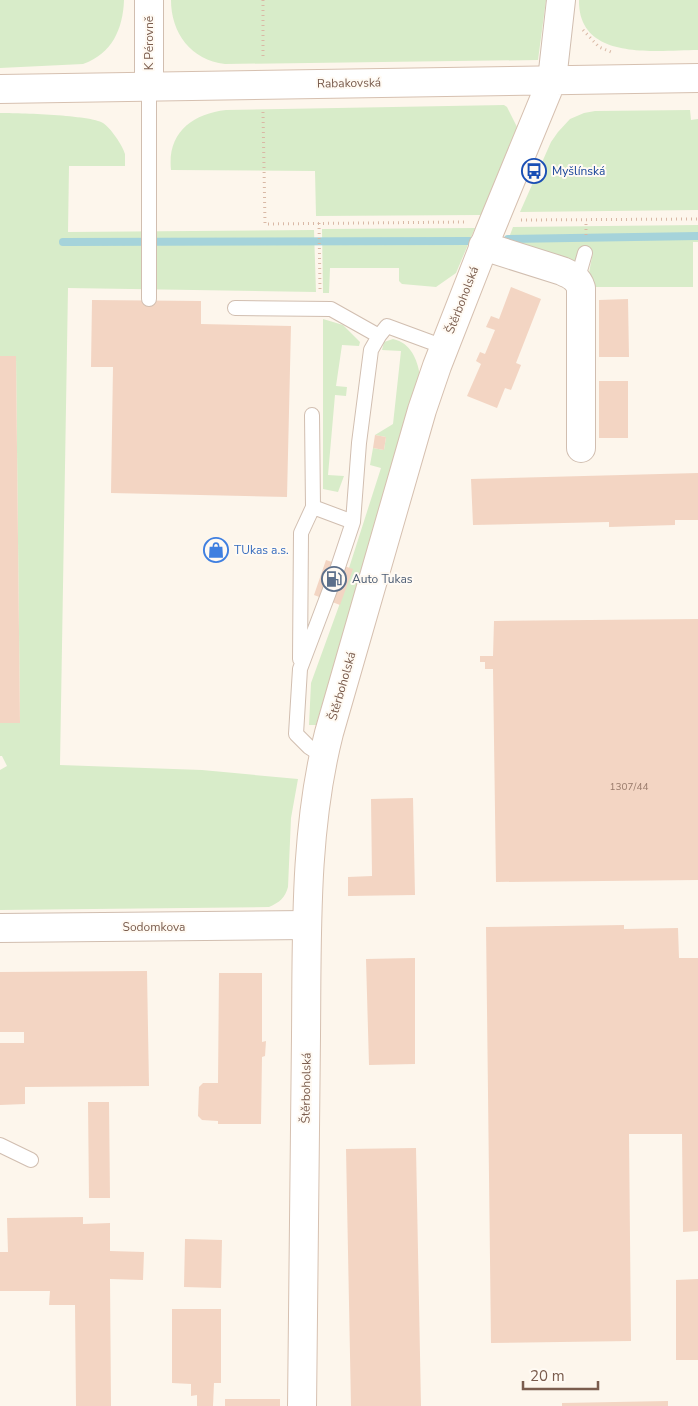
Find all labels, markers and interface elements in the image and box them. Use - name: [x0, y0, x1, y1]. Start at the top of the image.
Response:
- street label: K Pérovně: [141, 16, 157, 70]
- street label: Rabakovská: [317, 74, 381, 92]
- bus stop icon: Myšlínská: [521, 158, 547, 184]
- place label: Myšlínská: [552, 163, 605, 179]
- street label: Štěrboholská: [442, 264, 482, 336]
- shop icon: TUkas a.s.: [203, 537, 229, 563]
- place label: TUkas a.s.: [234, 542, 289, 558]
- fuel station icon: Auto Tukas: [321, 566, 347, 592]
- place label: Auto Tukas: [352, 571, 413, 587]
- street label: Štěrboholská: [325, 650, 359, 722]
- house number: 1307/44: [610, 780, 648, 794]
- street label: Sodomkova: [123, 919, 185, 935]
- street label: Štěrboholská: [297, 1052, 315, 1124]
- scale bar: [523, 1358, 598, 1390]
- text: 20 m: [530, 1366, 565, 1386]

